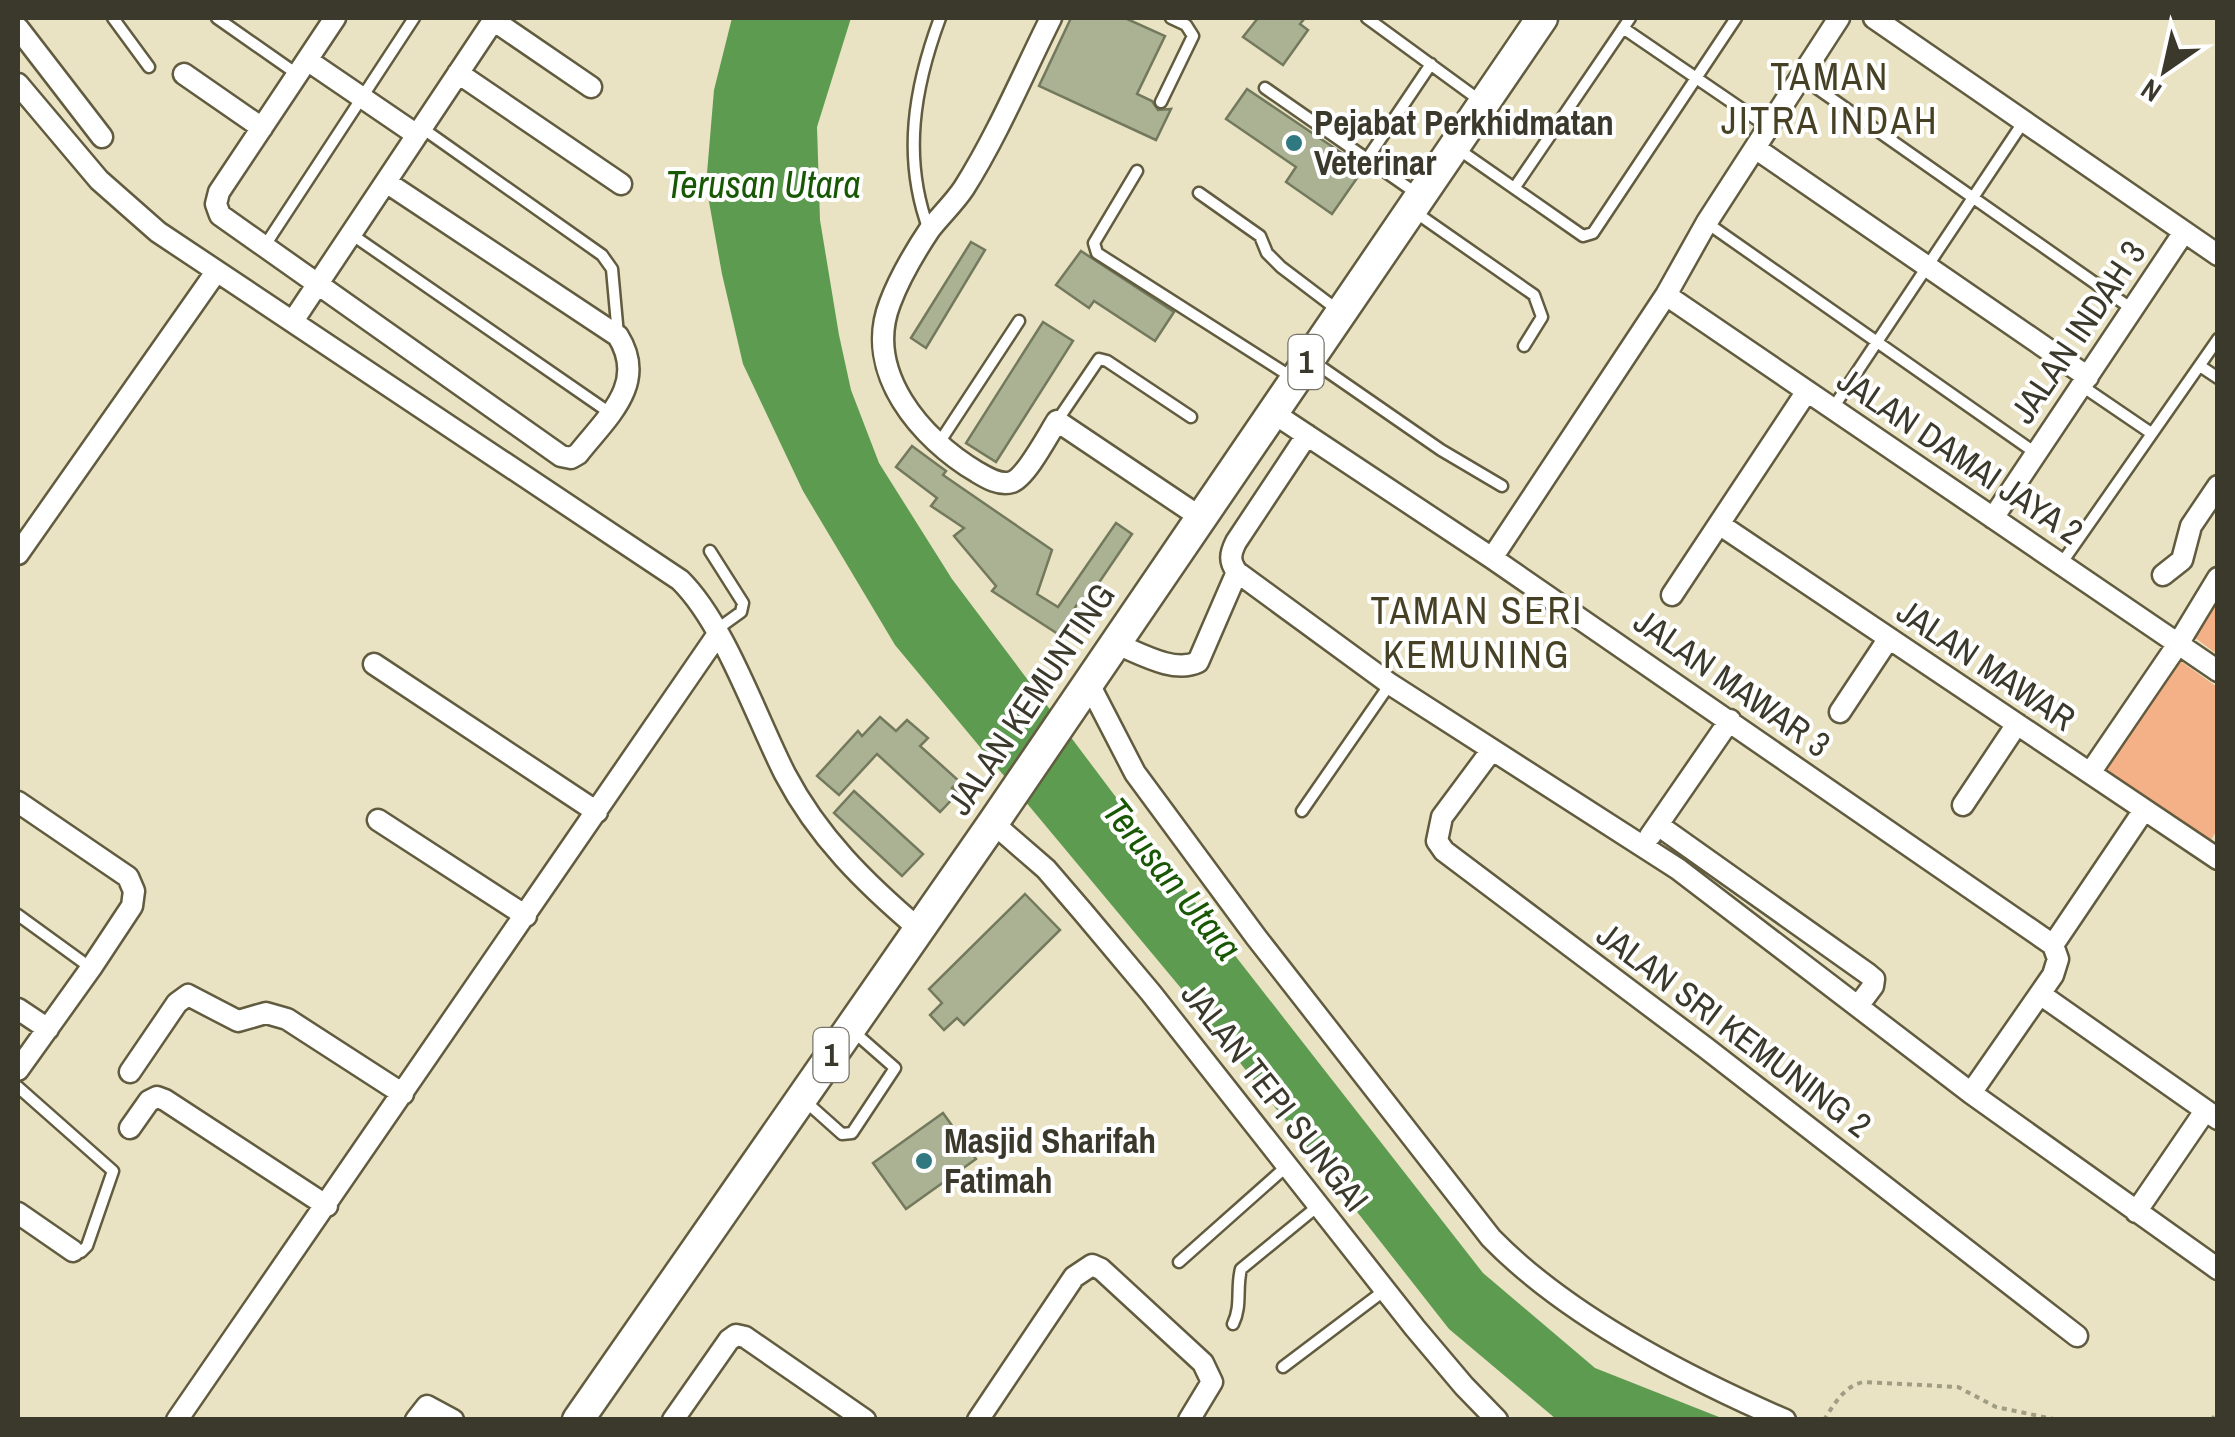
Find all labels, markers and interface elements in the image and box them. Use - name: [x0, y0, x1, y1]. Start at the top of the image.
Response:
- north arrow: [2115, 20, 2215, 120]
- district label: TAMAN JITRA INDAH: [1721, 51, 1939, 146]
- text: N: [2134, 70, 2169, 111]
- place label: Pejabat Perkhidmatan Veterinar: [1314, 99, 1614, 186]
- marker: Pejabat Perkhidmatan Veterinar: [1283, 132, 1305, 154]
- water label: Terusan Utara: [666, 159, 860, 210]
- street label: JALAN INDAH 3: [1999, 231, 2156, 432]
- road number: 1: [1288, 335, 1324, 389]
- street label: JALAN DAMAI JAYA 2: [1829, 356, 2092, 555]
- street label: JALAN KEMUNTING: [936, 574, 1125, 824]
- district label: TAMAN SERI KEMUNING: [1370, 585, 1584, 680]
- street label: JALAN MAWAR: [1888, 588, 2084, 741]
- street label: JALAN MAWAR 3: [1625, 598, 1840, 768]
- water label: Terusan Utara: [1091, 787, 1254, 970]
- street label: JALAN SRI KEMUNING 2: [1588, 911, 1881, 1148]
- street label: JALAN TEPI SUNGAI: [1171, 972, 1380, 1221]
- road number: 1: [814, 1028, 848, 1082]
- place label: Masjid Sharifah Fatimah: [944, 1117, 1156, 1204]
- marker: Masjid Sharifah Fatimah: [913, 1150, 935, 1172]

